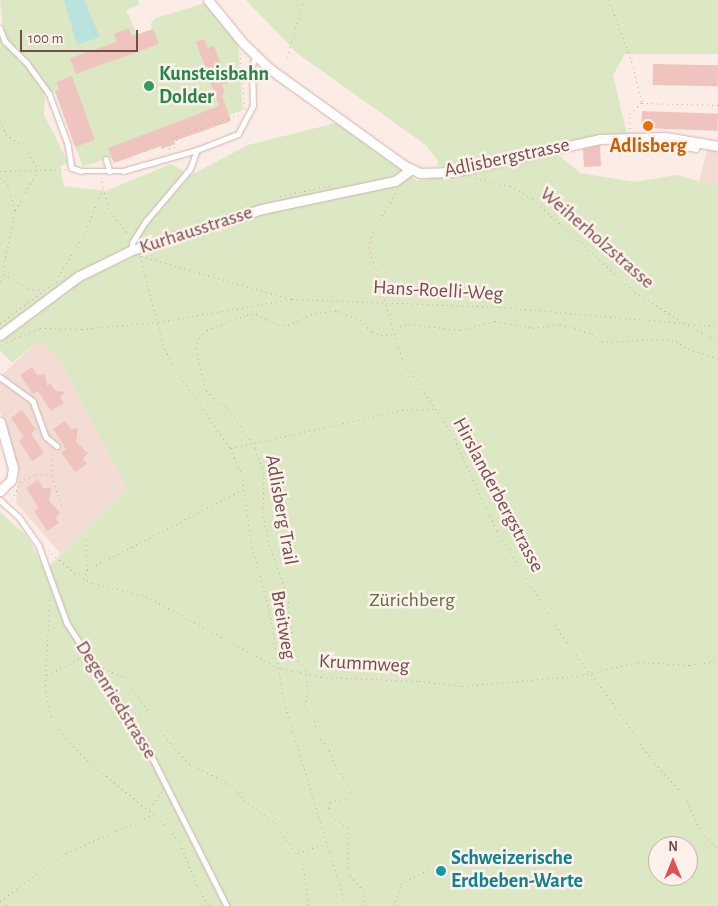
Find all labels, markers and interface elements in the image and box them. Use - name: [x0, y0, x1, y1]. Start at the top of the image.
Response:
- scale bar: [22, 20, 140, 52]
- text: 100 m: [28, 31, 63, 46]
- place label: Kunsteisbahn Dolder: [159, 62, 269, 109]
- marker: Kunsteisbahn Dolder: [143, 80, 155, 92]
- marker: Adlisberg: [642, 120, 654, 132]
- street label: Adlisbergstrasse: [442, 133, 572, 183]
- place label: Adlisberg: [609, 134, 687, 158]
- street label: Weiherholzstrasse: [535, 182, 659, 294]
- street label: Kurhausstrasse: [136, 200, 256, 260]
- street label: Hans-Roelli-Weg: [372, 276, 504, 306]
- street label: Hirslanderbergstrasse: [447, 414, 549, 576]
- street label: Adlisberg Trail: [259, 453, 303, 567]
- park label: Zürichberg: [369, 588, 455, 612]
- street label: Breitweg: [265, 589, 301, 661]
- street label: Degenriedstrasse: [70, 636, 162, 764]
- street label: Krummweg: [318, 650, 410, 678]
- north arrow: [648, 836, 698, 886]
- text: N: [668, 840, 678, 854]
- place label: Schweizerische Erdbeben-Warte: [451, 847, 583, 894]
- marker: Schweizerische Erdbeben-Warte: [435, 865, 447, 877]

